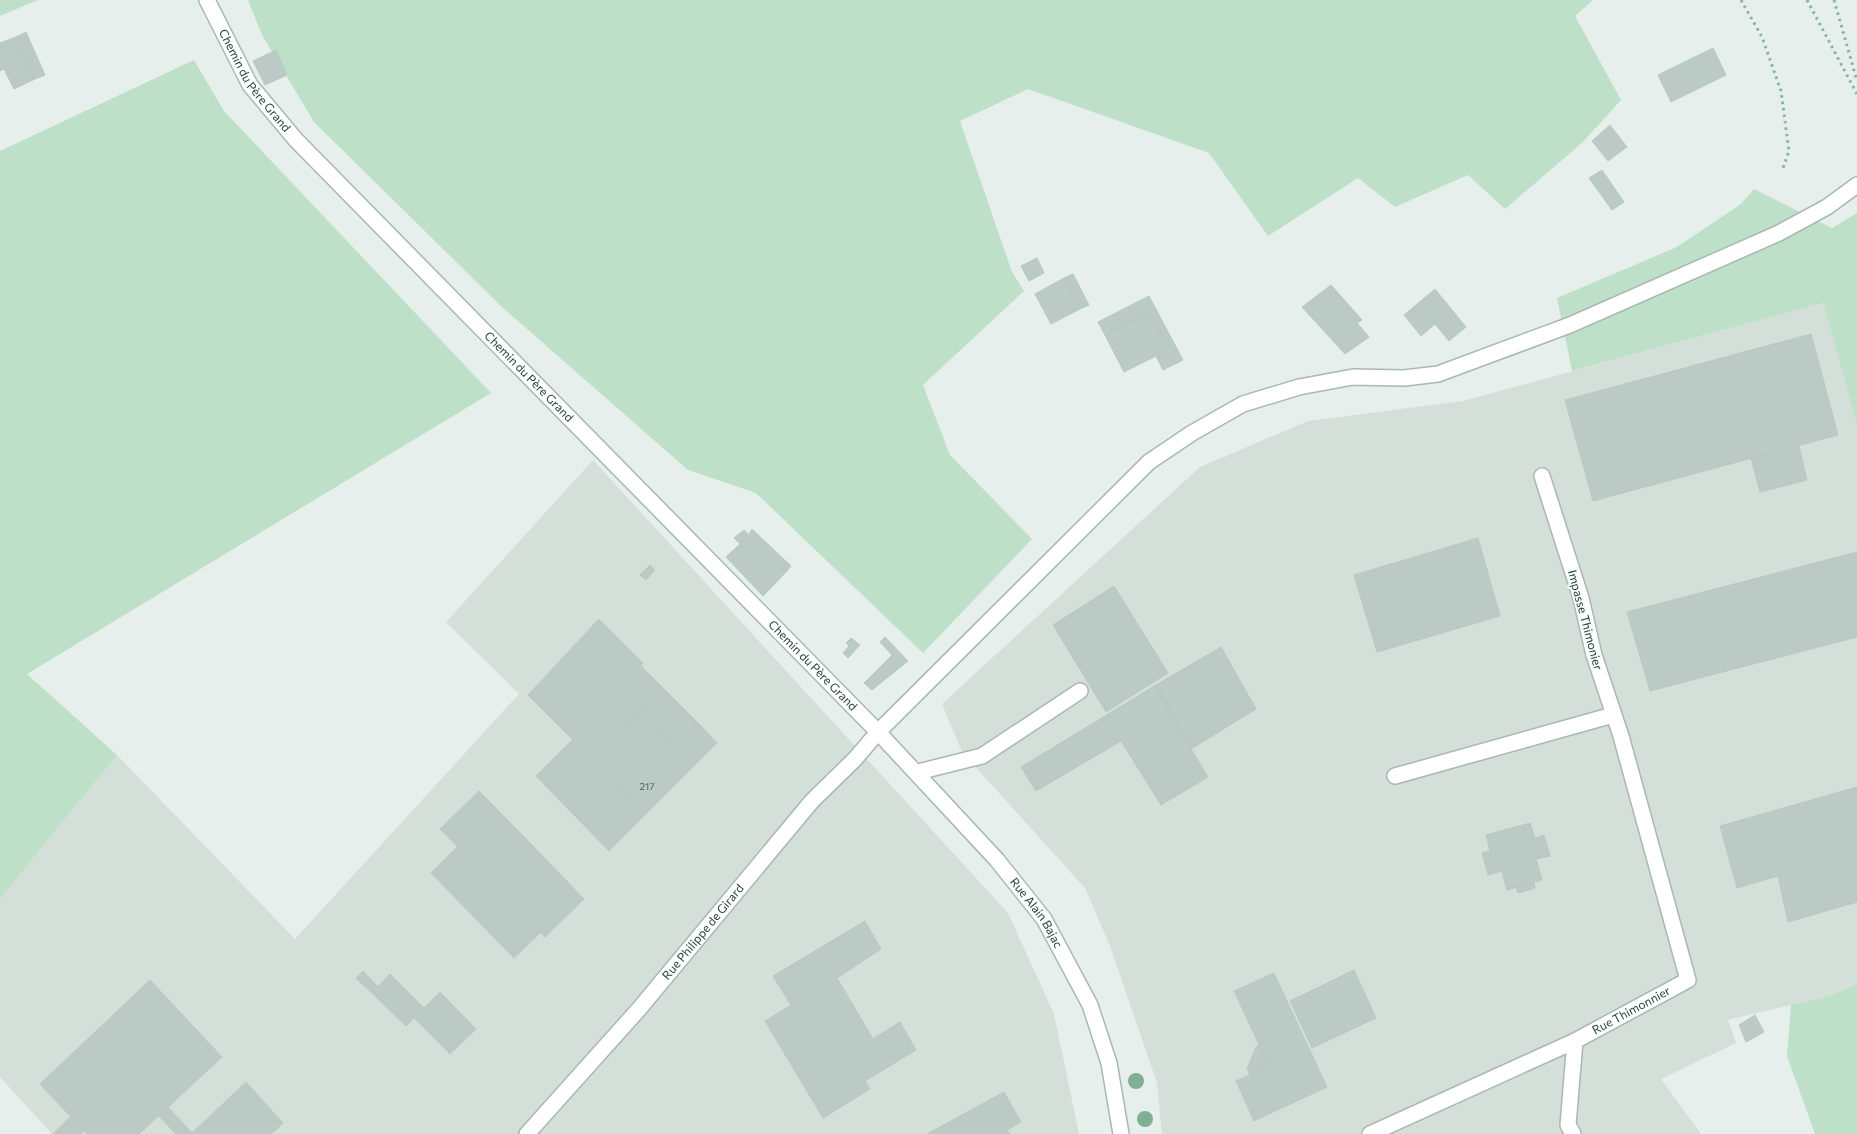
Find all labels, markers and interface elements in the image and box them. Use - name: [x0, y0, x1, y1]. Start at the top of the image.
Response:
- street label: Chemin du Père Grand: [217, 26, 294, 134]
- street label: Chemin du Père Grand: [482, 328, 577, 424]
- street label: Impasse Thimonier: [1566, 568, 1606, 672]
- street label: Chemin du Père Grand: [766, 617, 861, 713]
- house number: 217: [639, 780, 655, 792]
- street label: Rue Alain Bajac: [1008, 874, 1066, 950]
- street label: Rue Philippe de Girard: [659, 881, 746, 982]
- street label: Rue Thimonnier: [1589, 983, 1672, 1037]

